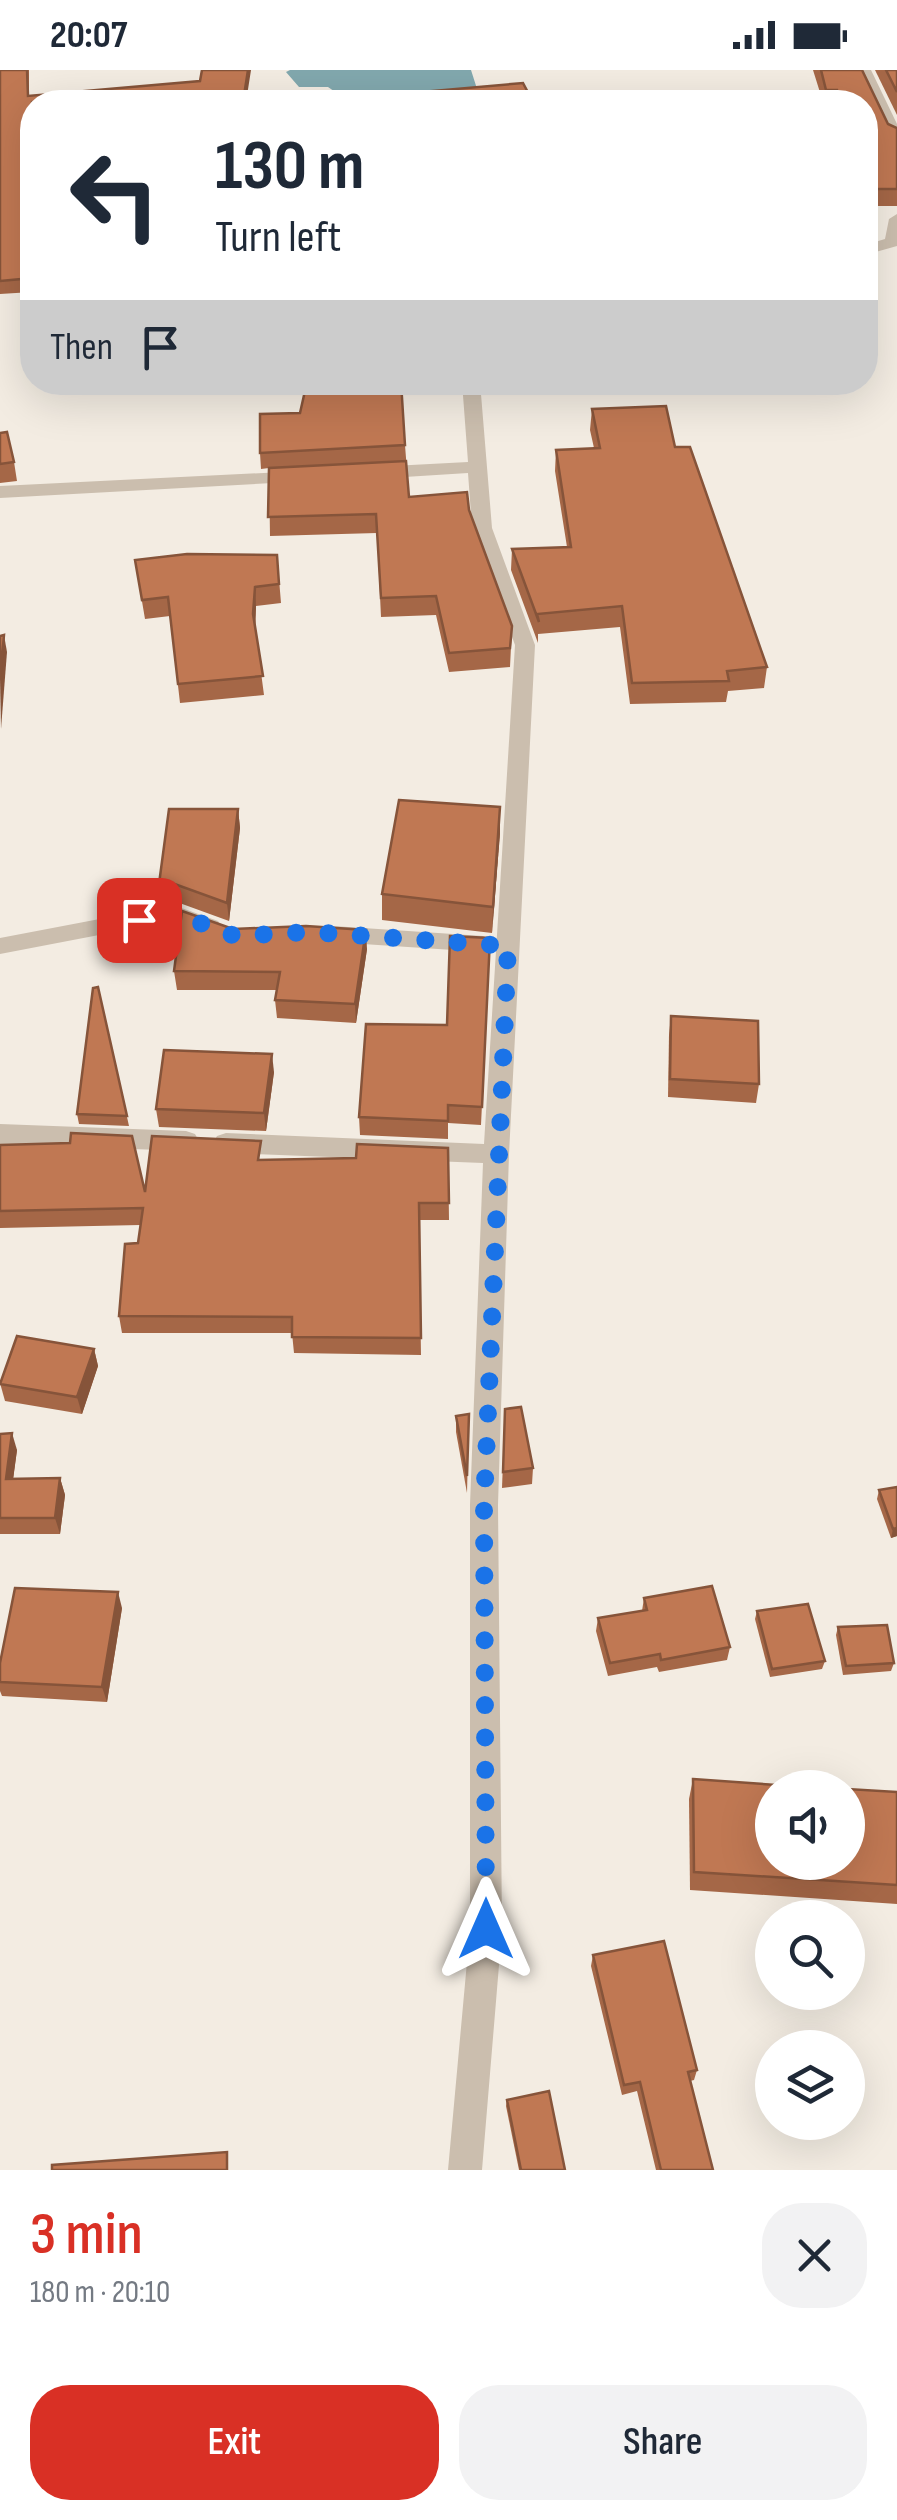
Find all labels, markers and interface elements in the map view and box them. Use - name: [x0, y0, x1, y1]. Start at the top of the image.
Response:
- text: 20:07: [50, 13, 127, 58]
- text: 130 m: [215, 125, 364, 209]
- icon: left: [50, 130, 180, 260]
- text: Turn left: [215, 210, 341, 265]
- icon: arrive: [133, 320, 188, 375]
- text: Then: [50, 325, 113, 370]
- pin: [97, 878, 182, 963]
- icon: arrive: [112, 893, 167, 948]
- map controls: [755, 1770, 865, 2140]
- button: sound: [755, 1770, 865, 1880]
- position arrow: [434, 1877, 538, 1981]
- button: search: [755, 1900, 865, 2010]
- button: layers: [755, 2030, 865, 2140]
- text: 3 min: [30, 2199, 143, 2271]
- button: close: [762, 2203, 867, 2308]
- text: 180 m · 20:10: [30, 2273, 170, 2312]
- button: Exit: [30, 2385, 439, 2500]
- button: Share: [459, 2385, 867, 2500]

